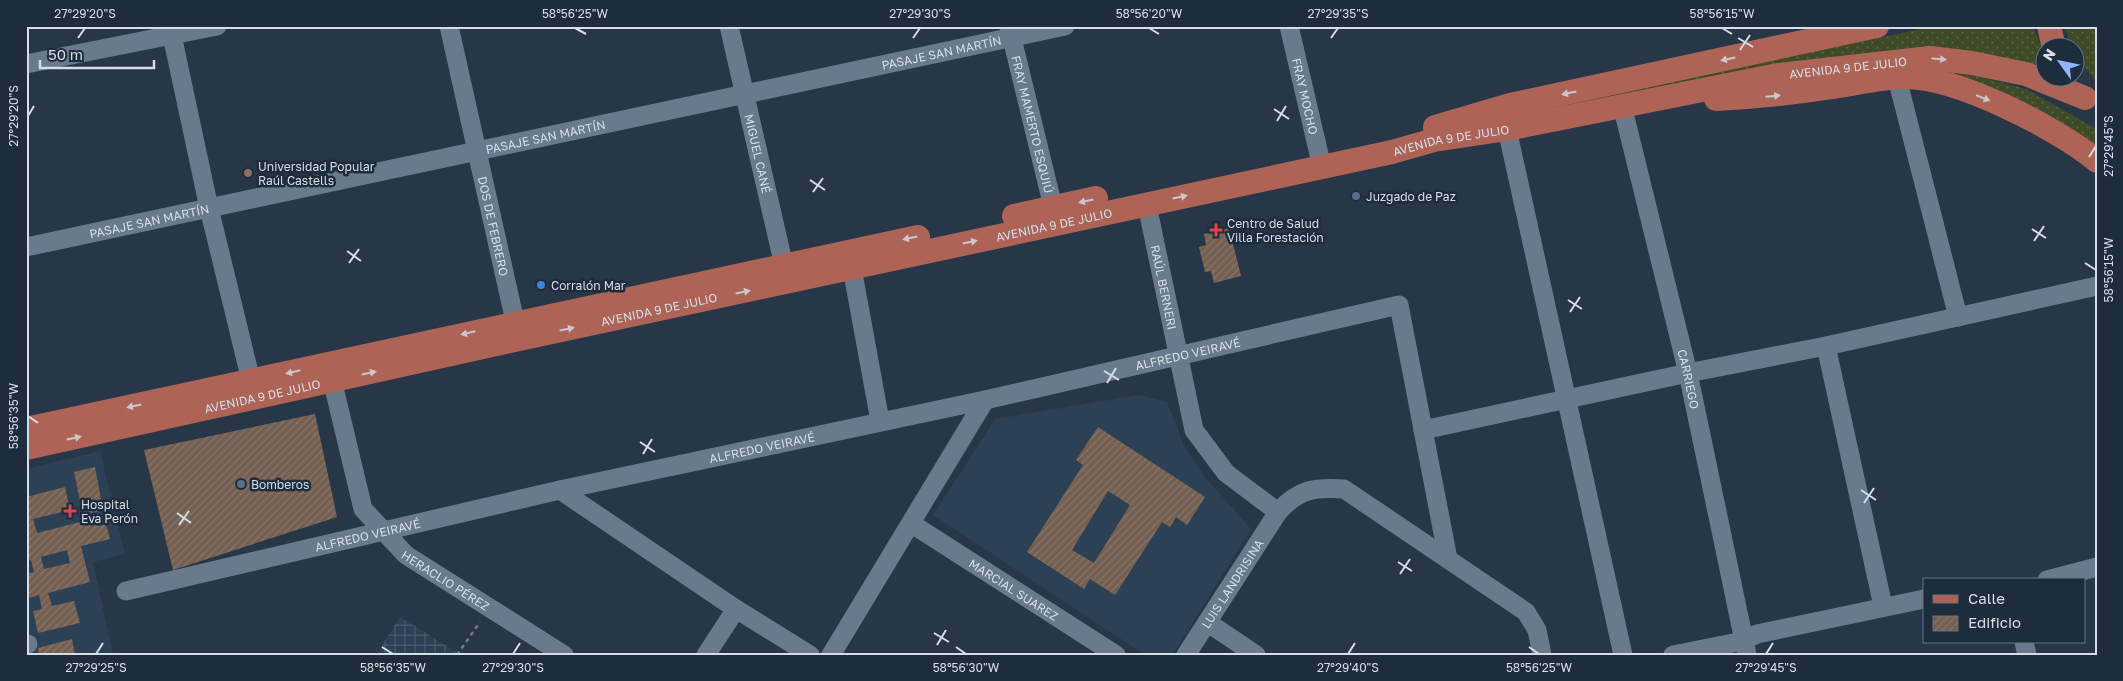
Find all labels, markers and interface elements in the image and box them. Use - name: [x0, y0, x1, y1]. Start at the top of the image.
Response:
- text: 27°29'20"S: [54, 6, 116, 21]
- text: 58°56'25"W: [542, 6, 609, 21]
- text: 27°29'30"S: [889, 6, 951, 21]
- text: 58°56'20"W: [1116, 6, 1183, 21]
- text: 27°29'35"S: [1307, 6, 1369, 21]
- text: 58°56'15"W: [1689, 6, 1755, 21]
- street label: PASAJE SAN MARTÍN: [880, 32, 1003, 72]
- scale bar: [40, 38, 154, 70]
- north arrow: [2036, 38, 2086, 88]
- text: 50 m: [48, 45, 83, 63]
- text: N: [2039, 46, 2059, 64]
- street label: AVENIDA 9 DE JULIO: [1788, 53, 1908, 81]
- street label: FRAY MAMERTO ESQUIÚ: [1009, 54, 1057, 195]
- one-way arrow: [1720, 55, 1735, 63]
- one-way arrow: [1931, 55, 1947, 63]
- street label: FRAY MOCHO: [1289, 56, 1322, 136]
- text: 27°29'20"S: [6, 85, 21, 147]
- one-way arrow: [1561, 89, 1576, 97]
- one-way arrow: [1765, 92, 1781, 100]
- one-way arrow: [1976, 95, 1990, 103]
- street label: MIGUEL CANÉ: [742, 113, 775, 195]
- text: 27°29'45"S: [2101, 115, 2116, 177]
- street label: PASAJE SAN MARTÍN: [484, 116, 607, 157]
- street label: AVENIDA 9 DE JULIO: [1391, 121, 1510, 159]
- place label: Universidad Popular Raúl Castells: [258, 159, 375, 188]
- marker: Universidad Popular Raúl Castells: [242, 167, 254, 179]
- street label: DOS DE FEBRERO: [475, 175, 512, 278]
- place label: Juzgado de Paz: [1366, 189, 1456, 204]
- marker: Juzgado de Paz: [1350, 190, 1362, 202]
- one-way arrow: [1173, 193, 1189, 201]
- one-way arrow: [1077, 197, 1093, 205]
- street label: PASAJE SAN MARTÍN: [88, 201, 211, 241]
- street label: AVENIDA 9 DE JULIO: [994, 205, 1114, 244]
- place label: Centro de Salud Villa Forestación: [1227, 216, 1324, 245]
- marker: Centro de Salud Villa Forestación: [1209, 223, 1223, 237]
- one-way arrow: [902, 235, 918, 243]
- text: 58°56'15"W: [2101, 237, 2116, 303]
- one-way arrow: [963, 238, 978, 246]
- street label: RAÚL BERNERI: [1148, 243, 1180, 331]
- place label: Corralón Mar: [551, 278, 626, 293]
- marker: Corralón Mar: [535, 279, 547, 291]
- one-way arrow: [735, 288, 751, 296]
- street label: AVENIDA 9 DE JULIO: [599, 289, 719, 329]
- one-way arrow: [559, 325, 574, 333]
- one-way arrow: [460, 329, 476, 337]
- street label: ALFREDO VEIRAVÉ: [1134, 334, 1242, 373]
- street label: CARRIEGO: [1675, 348, 1703, 410]
- one-way arrow: [284, 368, 300, 376]
- one-way arrow: [362, 368, 378, 376]
- street label: AVENIDA 9 DE JULIO: [203, 376, 322, 416]
- text: 58°56'35"W: [6, 382, 21, 449]
- one-way arrow: [126, 402, 141, 410]
- street label: ALFREDO VEIRAVÉ: [708, 429, 816, 466]
- one-way arrow: [66, 434, 81, 442]
- place label: Bomberos: [251, 477, 309, 492]
- marker: Bomberos: [235, 478, 247, 490]
- place label: Hospital Eva Perón: [81, 497, 138, 526]
- marker: Hospital Eva Perón: [63, 504, 77, 518]
- street label: ALFREDO VEIRAVÉ: [313, 515, 422, 554]
- street label: LUIS LANDRISINA: [1198, 536, 1266, 631]
- street label: HERACLIO PÉREZ: [399, 547, 492, 614]
- street label: MARCIAL SUAREZ: [966, 555, 1061, 624]
- legend: [1923, 578, 2086, 644]
- text: Calle: [1968, 589, 2005, 607]
- text: Edificio: [1968, 613, 2021, 631]
- text: 27°29'25"S: [65, 660, 127, 675]
- text: 58°56'35"W: [360, 660, 427, 675]
- text: 27°29'30"S: [482, 660, 544, 675]
- text: 58°56'30"W: [933, 660, 1000, 675]
- text: 27°29'40"S: [1317, 660, 1379, 675]
- text: 58°56'25"W: [1506, 660, 1573, 675]
- text: 27°29'45"S: [1735, 660, 1797, 675]

